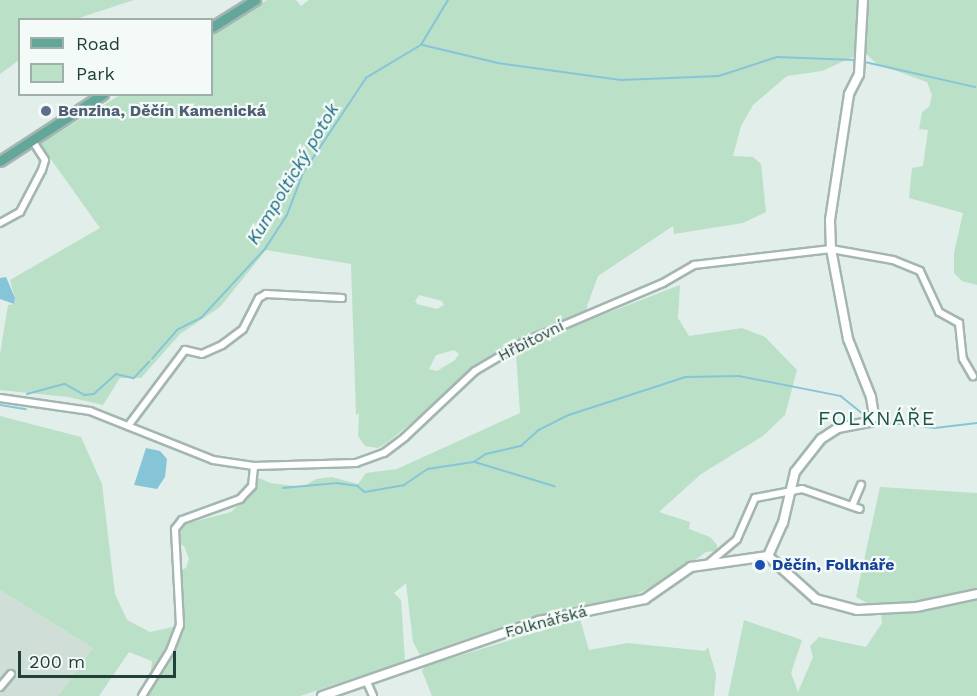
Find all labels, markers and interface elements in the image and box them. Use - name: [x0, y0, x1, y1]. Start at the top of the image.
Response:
- legend: [18, 18, 213, 96]
- text: Road: [76, 33, 120, 54]
- text: Park: [76, 63, 115, 84]
- water label: Kumpoltický potok: [242, 99, 344, 249]
- place label: Benzina, Děčín Kamenická: [58, 101, 266, 121]
- marker: Benzina, Děčín Kamenická: [39, 104, 53, 118]
- street label: Hřbitovní: [495, 316, 567, 366]
- district label: FOLKNÁŘE: [818, 406, 936, 430]
- place label: Děčín, Folknáře: [772, 555, 895, 575]
- marker: Děčín, Folknáře: [753, 558, 767, 572]
- street label: Folknářská: [503, 602, 589, 642]
- scale bar: [21, 639, 178, 677]
- text: 200 m: [29, 651, 85, 672]

